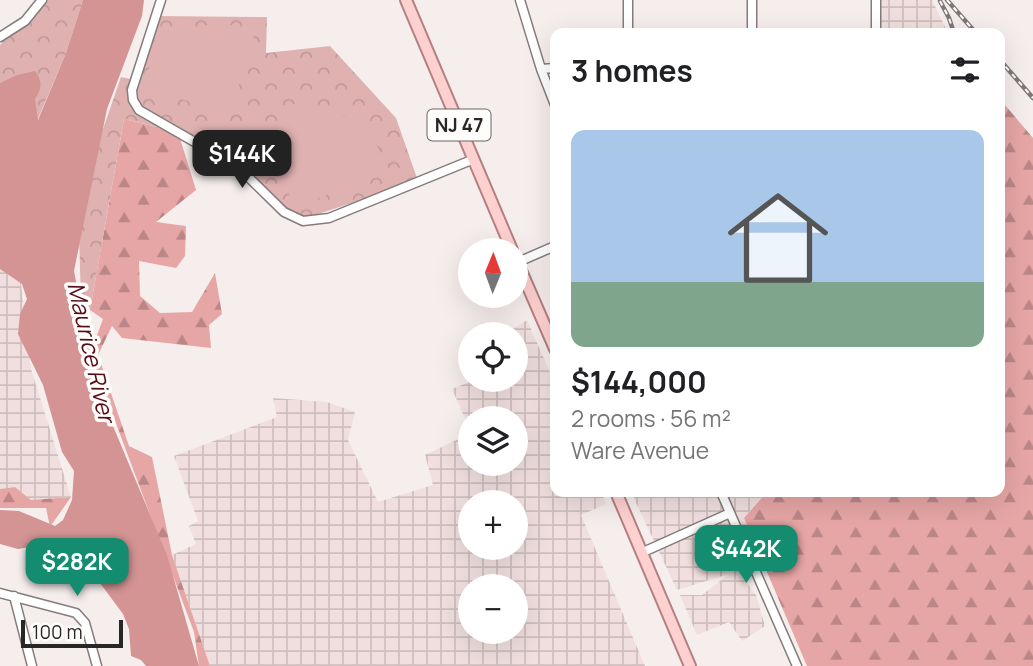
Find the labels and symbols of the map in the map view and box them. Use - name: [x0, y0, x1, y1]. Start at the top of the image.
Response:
- road number: NJ 47: [428, 110, 490, 140]
- pin: $144K: [193, 130, 291, 190]
- north arrow: [458, 238, 528, 308]
- water label: Maurice River: [60, 279, 124, 428]
- pin: $442K: [697, 526, 795, 585]
- pin: $282K: [28, 538, 126, 598]
- scale bar: [21, 617, 122, 649]

